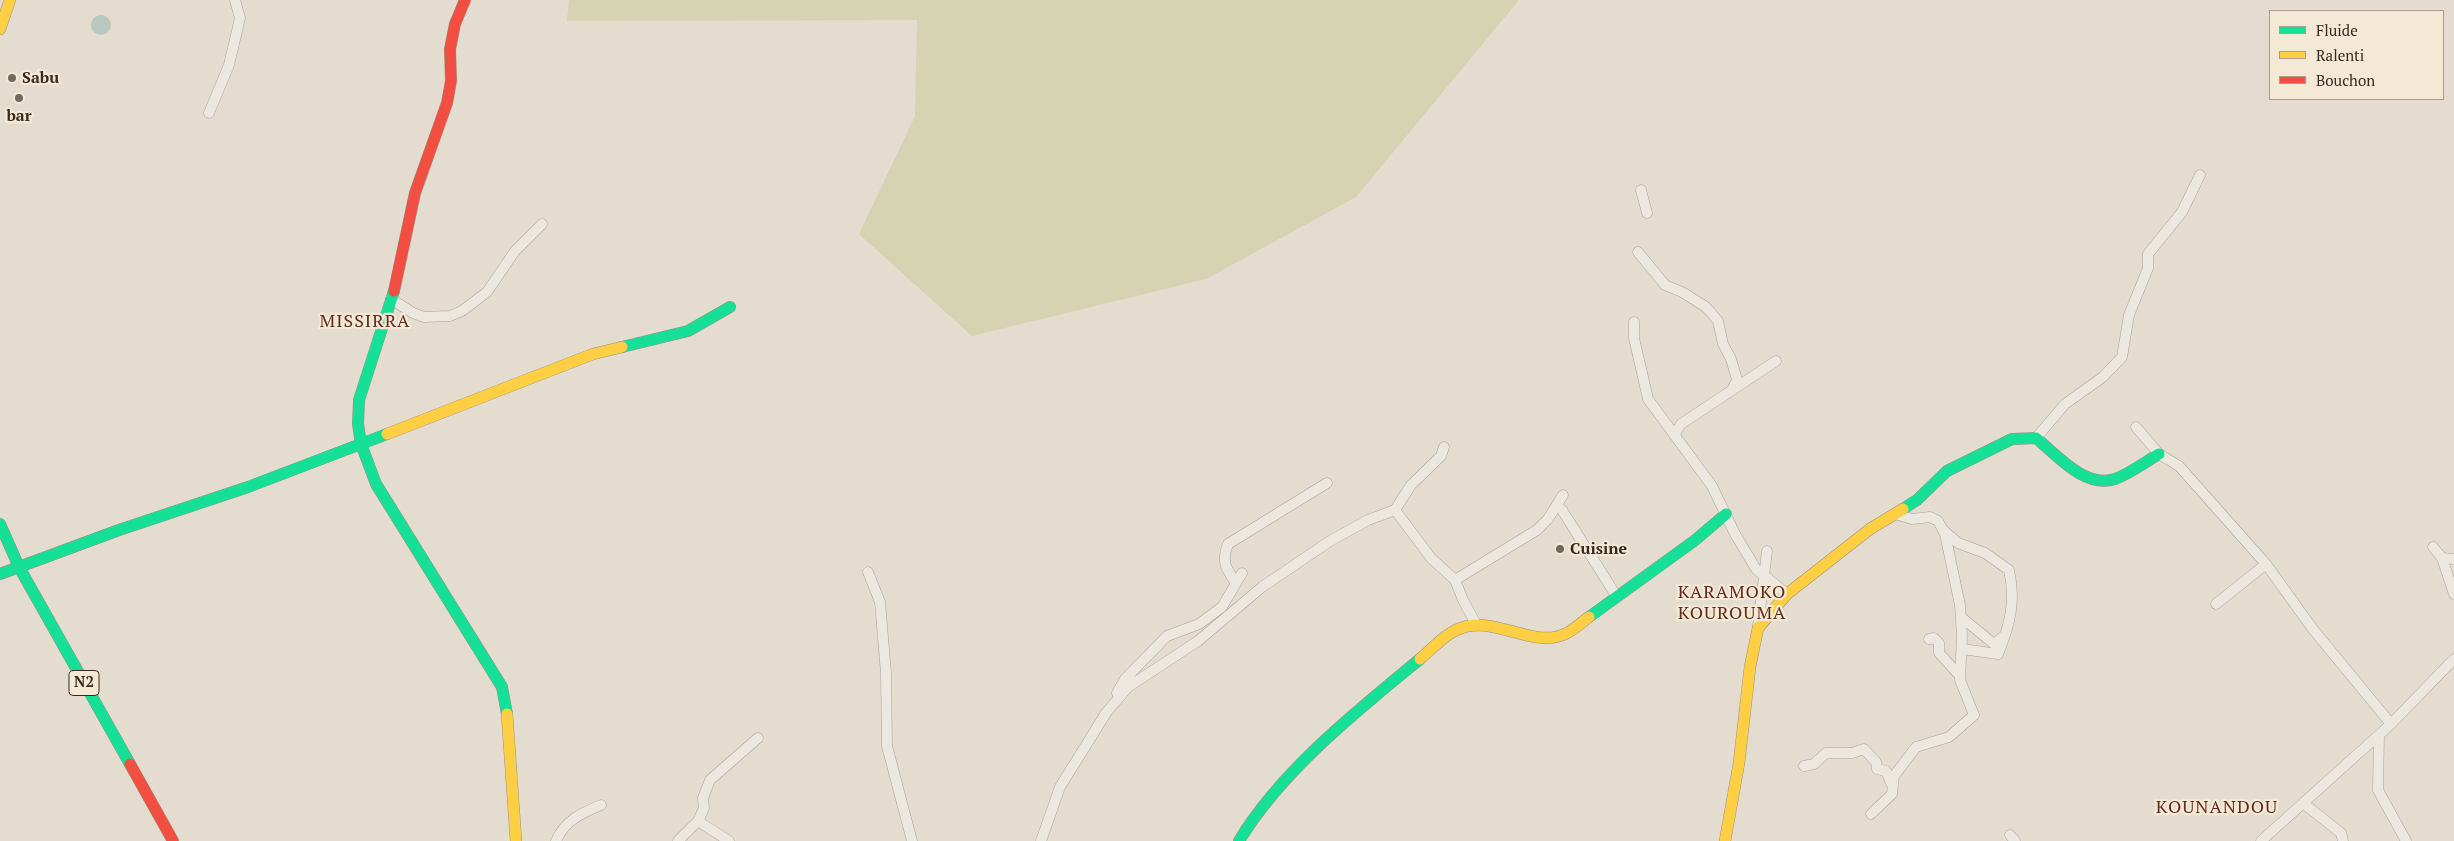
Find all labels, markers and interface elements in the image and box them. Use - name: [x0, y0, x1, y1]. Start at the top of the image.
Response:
- legend: [2269, 10, 2444, 100]
- text: Fluide: [2316, 20, 2358, 40]
- text: Ralenti: [2316, 45, 2364, 65]
- place label: Sabu: [22, 68, 59, 88]
- text: Bouchon: [2316, 70, 2375, 90]
- marker: Sabu: [6, 72, 18, 84]
- marker: bar: [13, 92, 25, 104]
- place label: bar: [6, 106, 32, 126]
- district label: MISSIRRA: [319, 311, 411, 333]
- place label: Cuisine: [1570, 539, 1627, 559]
- marker: Cuisine: [1554, 543, 1566, 555]
- district label: KARAMOKO KOUROUMA: [1677, 582, 1787, 624]
- road number: N2: [69, 670, 99, 696]
- district label: KOUNANDOU: [2155, 797, 2279, 819]

